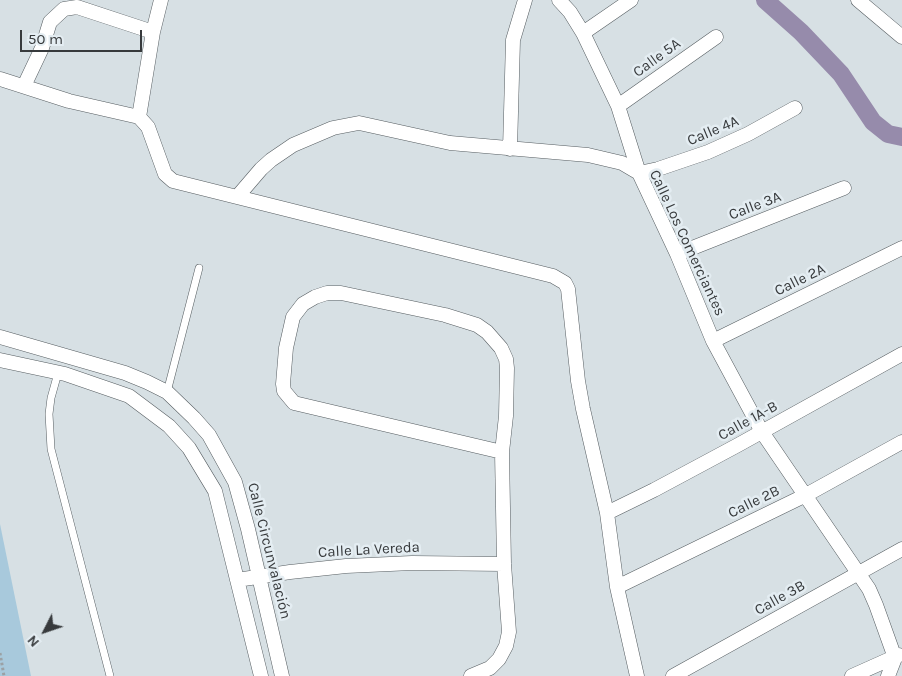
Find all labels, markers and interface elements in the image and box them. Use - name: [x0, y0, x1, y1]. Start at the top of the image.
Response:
- scale bar: [22, 20, 145, 52]
- text: 50 m: [28, 30, 63, 48]
- street label: Calle 5A: [630, 35, 684, 81]
- street label: Calle 4A: [685, 112, 741, 150]
- street label: Calle Los Comerciantes: [645, 167, 729, 319]
- street label: Calle 3A: [726, 188, 784, 224]
- street label: Calle 2A: [772, 260, 828, 300]
- street label: Calle 1A-B: [715, 397, 781, 445]
- street label: Calle Circunvalación: [243, 481, 295, 621]
- street label: Calle 2B: [725, 482, 783, 522]
- street label: Calle La Vereda: [318, 538, 420, 562]
- street label: Calle 3B: [751, 577, 809, 619]
- north arrow: [20, 606, 70, 656]
- text: N: [24, 632, 43, 651]

